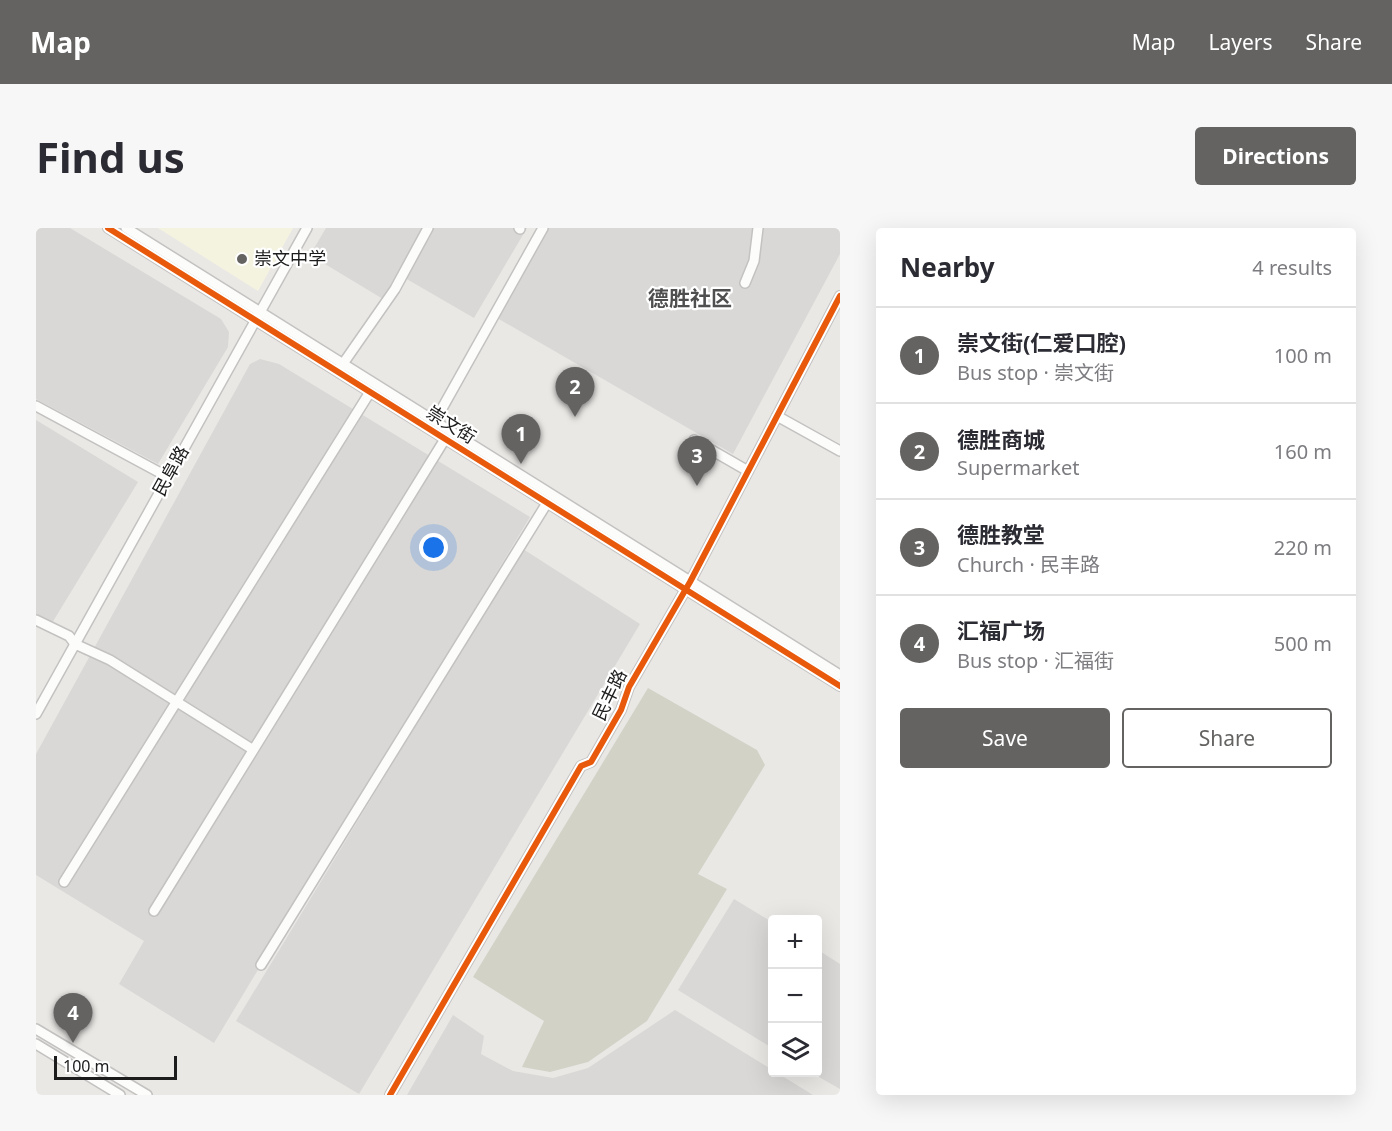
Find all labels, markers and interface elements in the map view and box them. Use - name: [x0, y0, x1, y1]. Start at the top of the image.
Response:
- text: Map: [30, 23, 91, 61]
- text: Map: [1132, 28, 1176, 56]
- text: Layers: [1209, 28, 1273, 56]
- text: Share: [1306, 28, 1362, 56]
- button: Directions: [1195, 127, 1356, 185]
- text: Find us: [36, 128, 185, 185]
- place label: 崇文中学: [254, 246, 326, 270]
- text: Nearby: [900, 249, 995, 285]
- marker: 崇文中学: [235, 252, 249, 266]
- text: 4 results: [1252, 254, 1332, 281]
- district label: 德胜社区: [648, 284, 732, 312]
- text: 崇文街(仁爱口腔): [957, 327, 1126, 357]
- text: 1: [914, 342, 925, 369]
- text: 100 m: [1274, 342, 1332, 369]
- text: Bus stop · 崇文街: [957, 359, 1114, 386]
- pin: 2: [556, 368, 594, 417]
- street label: 崇文街: [422, 400, 481, 449]
- pin: 1: [502, 414, 540, 464]
- text: 德胜商城: [957, 424, 1045, 454]
- pin: 3: [678, 436, 716, 486]
- text: 2: [914, 438, 925, 465]
- text: 160 m: [1274, 438, 1332, 465]
- street label: 民阜路: [147, 441, 194, 500]
- text: Supermarket: [957, 454, 1080, 481]
- text: 德胜教堂: [957, 519, 1045, 549]
- your location: [419, 533, 448, 562]
- text: 3: [914, 534, 925, 561]
- text: 220 m: [1274, 534, 1332, 561]
- text: Church · 民丰路: [957, 551, 1100, 578]
- text: 汇福广场: [957, 615, 1045, 645]
- text: 4: [914, 630, 925, 657]
- text: 500 m: [1274, 630, 1332, 657]
- text: Bus stop · 汇福街: [957, 647, 1114, 674]
- street label: 民丰路: [586, 665, 632, 724]
- button: Save: [900, 708, 1110, 768]
- button: Share: [1122, 708, 1332, 768]
- map controls: [768, 915, 822, 1077]
- button: +: [768, 915, 822, 969]
- button: −: [768, 969, 822, 1023]
- pin: 4: [54, 994, 93, 1043]
- button: layers: [768, 1023, 822, 1077]
- scale bar: [54, 1053, 177, 1080]
- text: 100 m: [63, 1055, 110, 1077]

